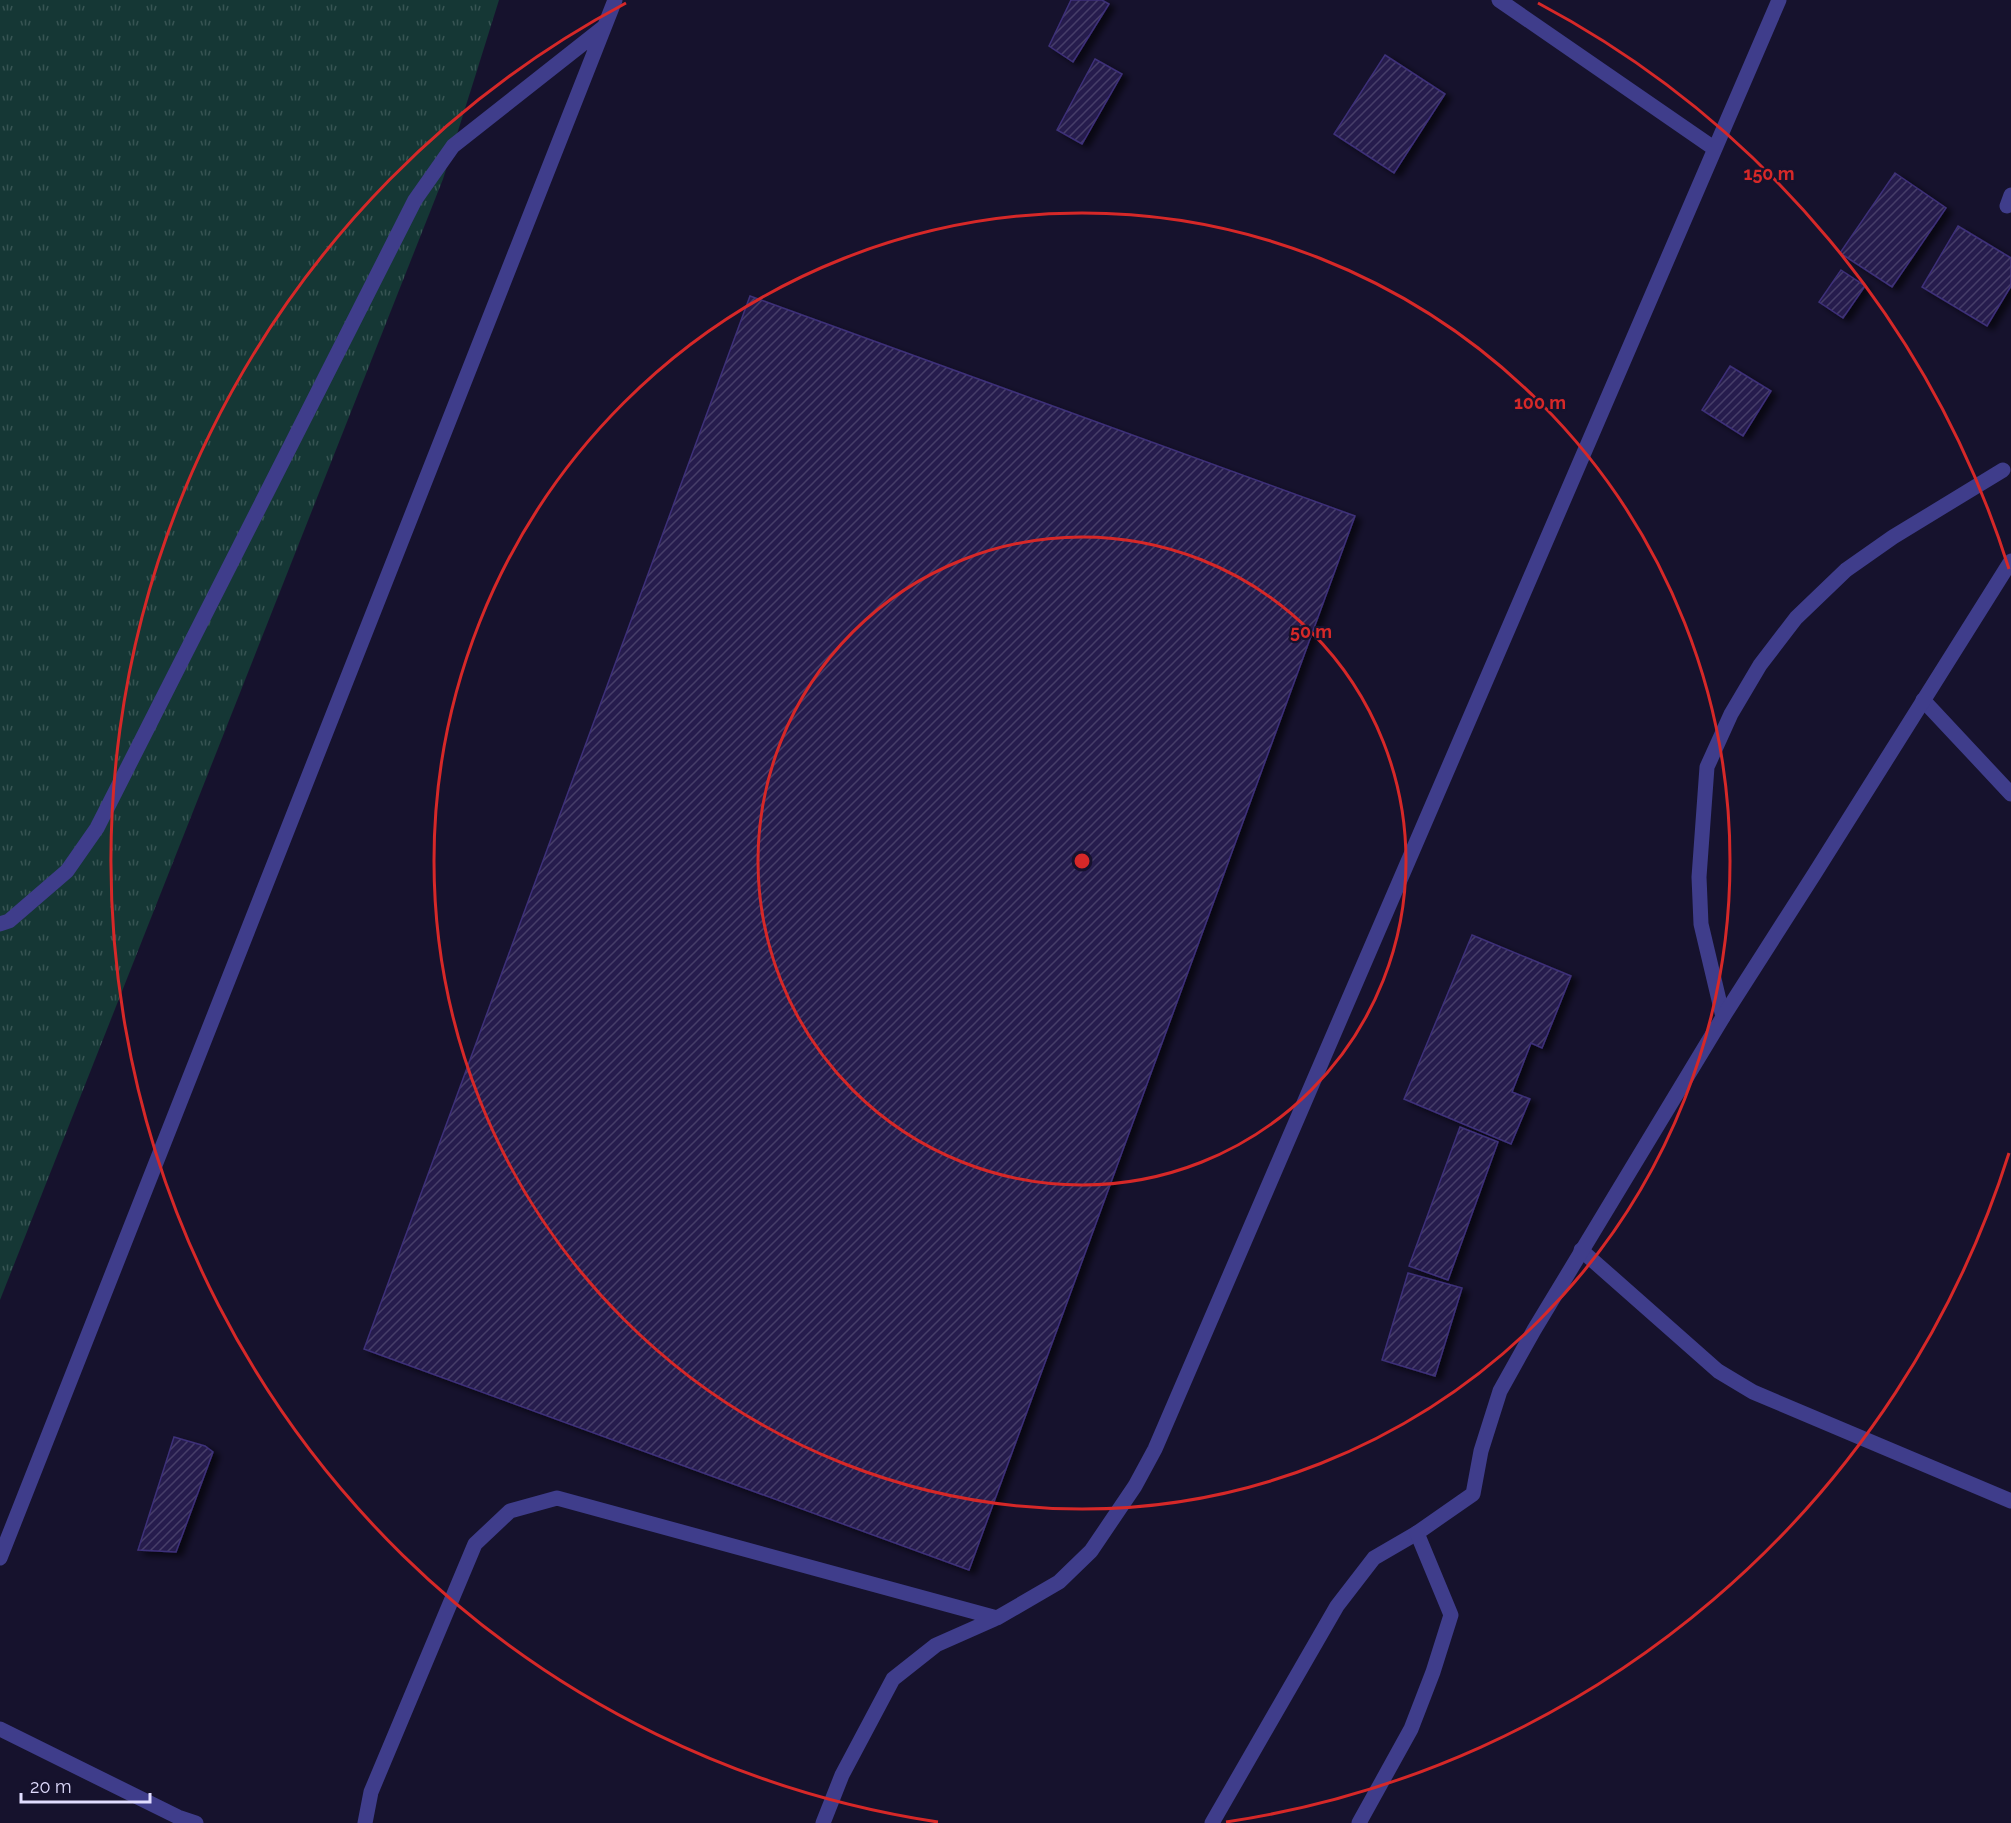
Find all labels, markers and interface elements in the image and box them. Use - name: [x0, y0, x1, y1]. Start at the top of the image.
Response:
- text: 150 m: [1744, 163, 1795, 184]
- text: 100 m: [1514, 392, 1566, 413]
- text: 50 m: [1290, 621, 1332, 642]
- centre of rings: [1072, 851, 1092, 871]
- scale bar: [21, 1766, 150, 1804]
- text: 20 m: [30, 1776, 72, 1797]

